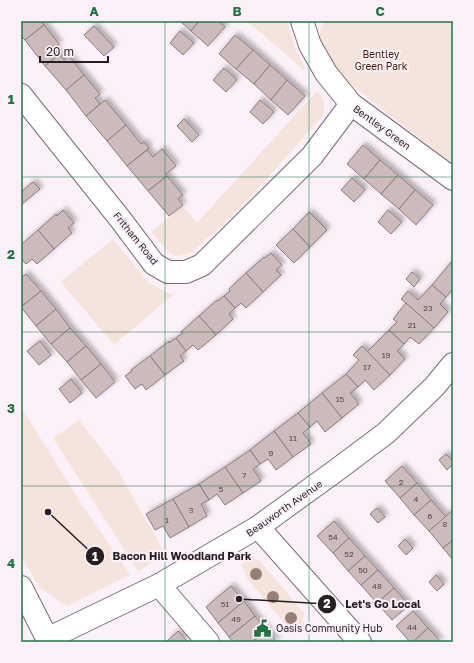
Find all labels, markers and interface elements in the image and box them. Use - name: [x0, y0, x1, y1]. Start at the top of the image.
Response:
- text: A: [89, 3, 99, 19]
- text: B: [232, 3, 242, 19]
- text: C: [375, 3, 385, 19]
- scale bar: [40, 38, 108, 64]
- text: 20 m: [46, 44, 74, 59]
- park label: Bentley Green Park: [355, 48, 408, 72]
- text: 1: [8, 91, 15, 107]
- street label: Bentley Green: [351, 102, 413, 152]
- street label: Fritham Road: [111, 209, 161, 267]
- text: 2: [7, 246, 15, 262]
- house number: 23: [423, 303, 433, 313]
- house number: 21: [408, 320, 416, 330]
- house number: 19: [382, 350, 391, 360]
- house number: 17: [363, 362, 371, 372]
- house number: 15: [336, 394, 345, 404]
- text: 3: [7, 400, 15, 416]
- house number: 11: [289, 433, 297, 443]
- house number: 9: [269, 448, 274, 458]
- house number: 7: [242, 470, 246, 480]
- street label: Beauworth Avenue: [244, 477, 325, 539]
- house number: 2: [399, 477, 404, 487]
- house number: 5: [219, 484, 224, 494]
- house number: 4: [414, 494, 419, 504]
- house number: 3: [189, 505, 194, 515]
- house number: 6: [428, 511, 433, 521]
- house number: 1: [165, 515, 169, 525]
- house number: 8: [443, 519, 448, 529]
- house number: 54: [328, 532, 338, 542]
- callout: Bacon Hill Woodland Park: [85, 545, 260, 568]
- text: 1: [92, 549, 98, 564]
- text: Bacon Hill Woodland Park: [113, 549, 252, 562]
- house number: 52: [344, 549, 354, 559]
- text: 4: [7, 555, 15, 571]
- house number: 50: [358, 565, 368, 575]
- house number: 48: [372, 581, 382, 591]
- callout: Let's Go Local: [317, 592, 429, 615]
- text: 2: [323, 596, 331, 611]
- text: Let's Go Local: [345, 597, 421, 610]
- house number: 51: [221, 599, 229, 609]
- house number: 49: [231, 614, 241, 624]
- public building icon: Oasis Community Hub: [253, 618, 273, 638]
- place label: Oasis Community Hub: [276, 622, 382, 634]
- house number: 44: [407, 622, 417, 632]

